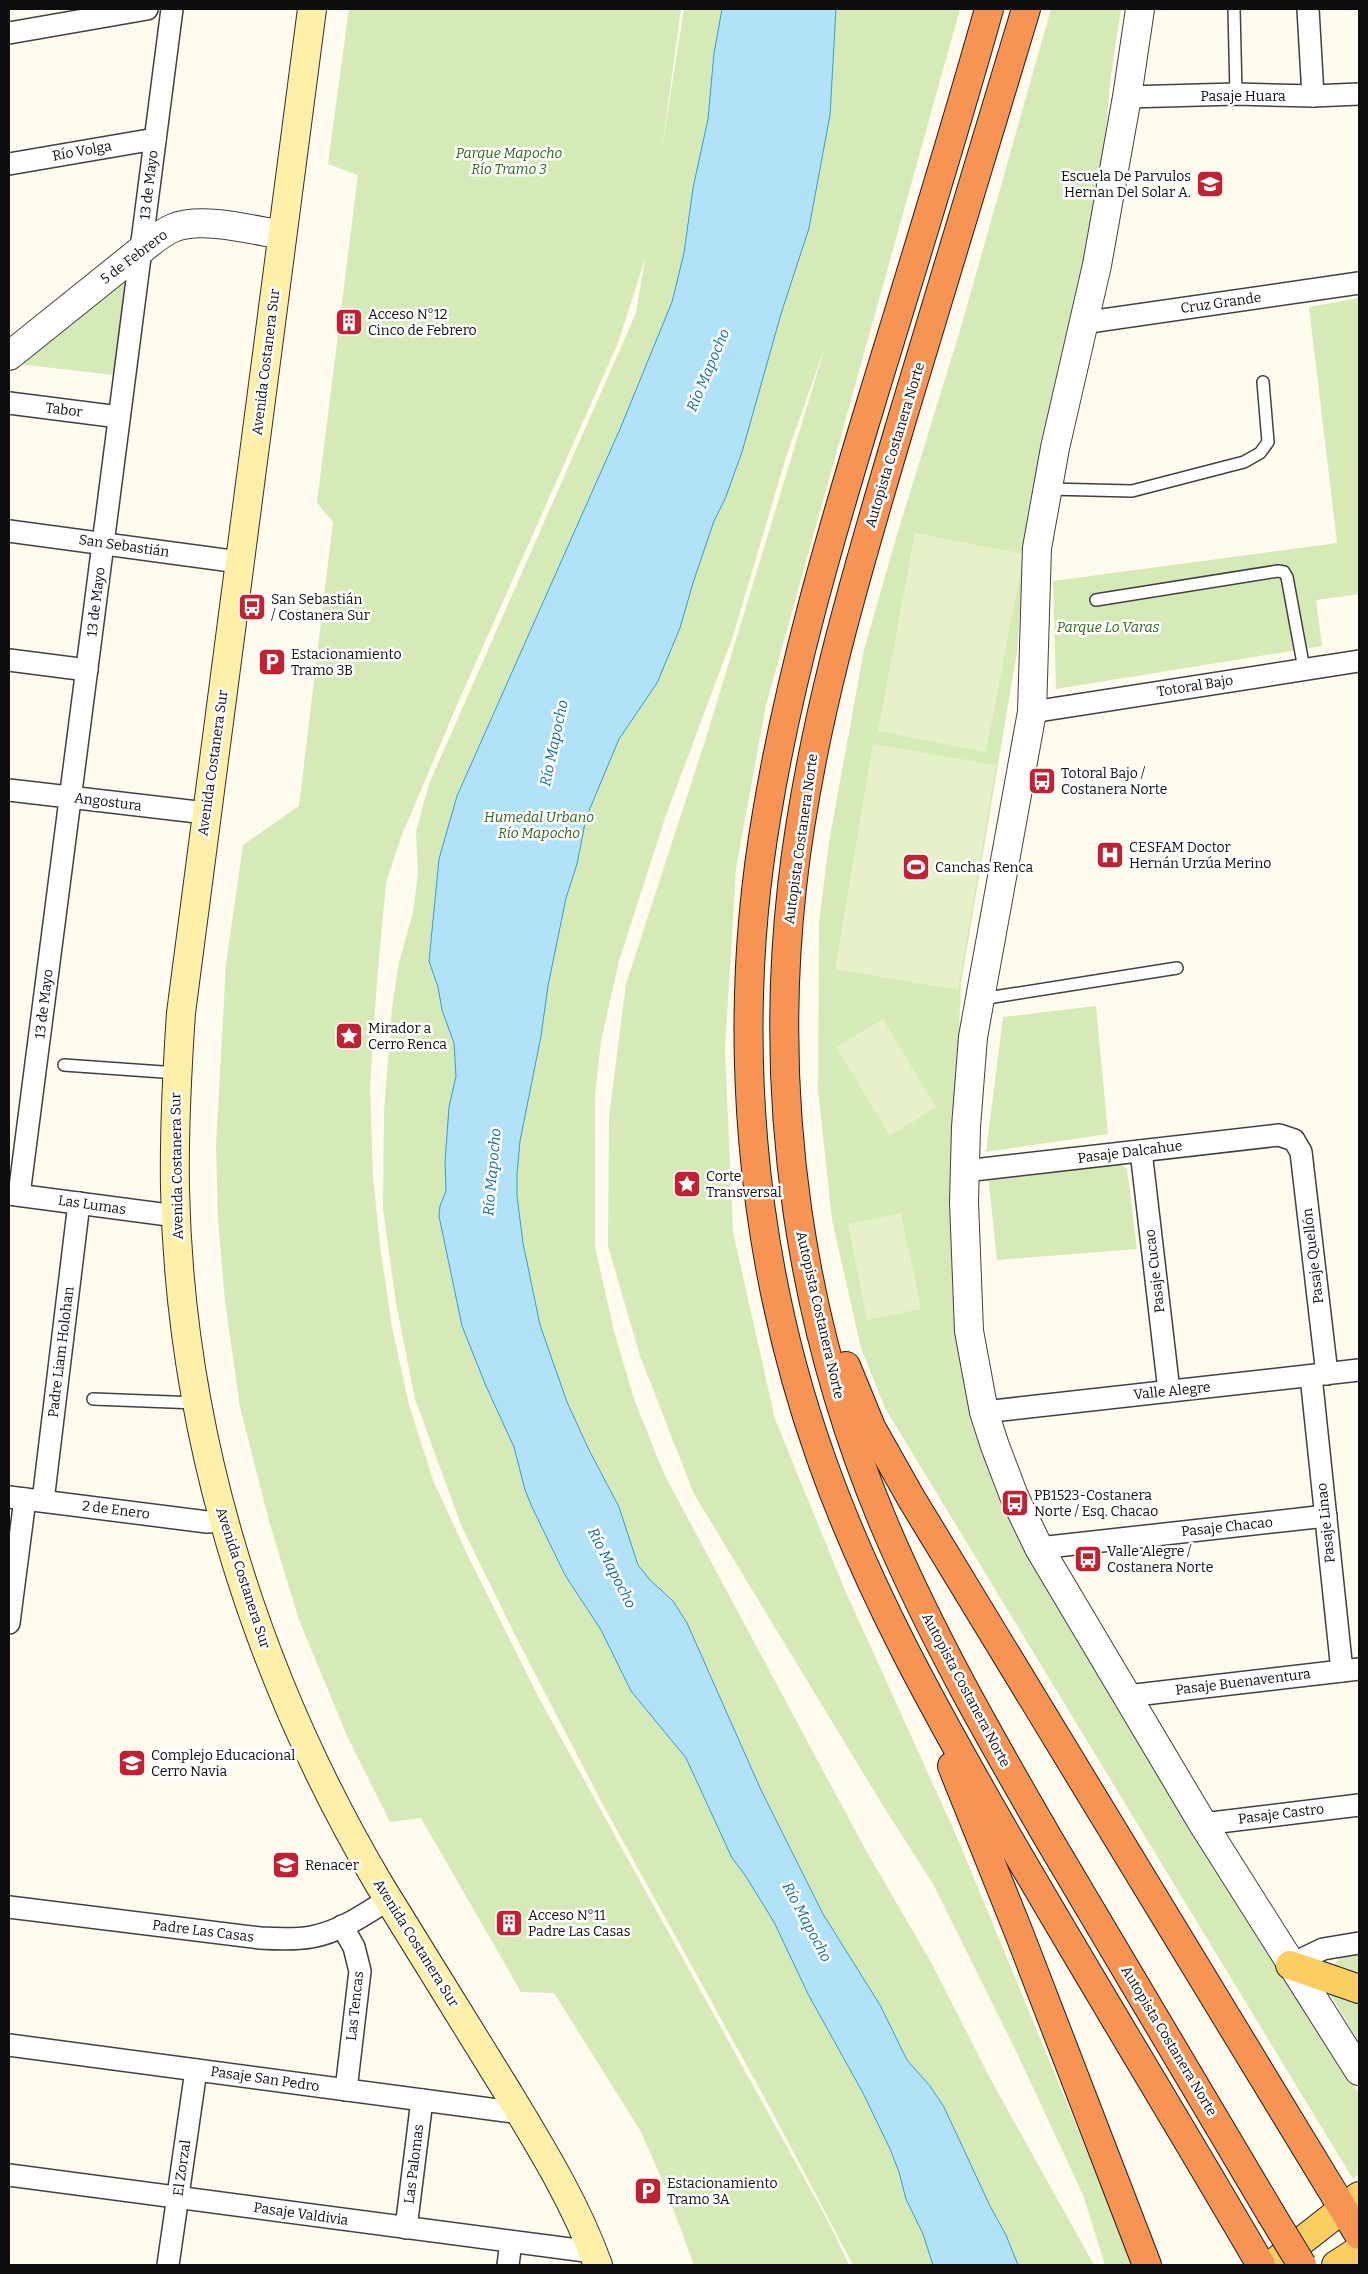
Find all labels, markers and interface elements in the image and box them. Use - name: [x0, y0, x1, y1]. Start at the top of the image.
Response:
- street label: Pasaje Huara: [1200, 88, 1286, 105]
- street label: Río Volga: [51, 137, 113, 165]
- park label: Parque Mapocho Río Tramo 3: [456, 145, 562, 178]
- street label: 13 de Mayo: [136, 149, 162, 221]
- place label: Escuela De Parvulos Hernan Del Solar A.: [1061, 168, 1191, 201]
- school or university icon: Escuela De Parvulos Hernan Del Solar A.: [1195, 169, 1225, 199]
- street label: 5 de Febrero: [97, 226, 171, 288]
- street label: Avenida Costanera Sur: [249, 288, 283, 436]
- street label: Cruz Grande: [1180, 289, 1262, 317]
- place label: Acceso N°12 Cinco de Febrero: [368, 306, 477, 339]
- building icon: Acceso N°12 Cinco de Febrero: [334, 307, 364, 337]
- water label: Río Mapocho: [683, 326, 733, 414]
- street label: Autopista Costanera Norte: [862, 360, 928, 530]
- street label: Tabor: [44, 399, 84, 421]
- street label: San Sebastián: [78, 531, 171, 561]
- street label: 13 de Mayo: [83, 566, 109, 638]
- place label: San Sebastián / Costanera Sur: [271, 591, 370, 624]
- bus stop icon: San Sebastián / Costanera Sur: [237, 592, 267, 622]
- park label: Parque Lo Varas: [1057, 619, 1160, 636]
- place label: Estacionamiento Tramo 3B: [291, 646, 401, 679]
- parking icon: Estacionamiento Tramo 3B: [257, 647, 287, 677]
- street label: Totoral Bajo: [1156, 672, 1234, 700]
- street label: Avenida Costanera Sur: [194, 689, 232, 837]
- water label: Río Mapocho: [536, 698, 572, 788]
- street label: Autopista Costanera Norte: [781, 753, 821, 925]
- place label: Totoral Bajo / Costanera Norte: [1061, 765, 1167, 798]
- bus stop icon: Totoral Bajo / Costanera Norte: [1027, 766, 1057, 796]
- street label: Angostura: [73, 789, 143, 815]
- park label: Humedal Urbano Río Mapocho: [484, 809, 594, 842]
- place label: CESFAM Doctor Hernán Urzúa Merino: [1129, 839, 1271, 872]
- hospital icon: CESFAM Doctor Hernán Urzúa Merino: [1095, 840, 1125, 870]
- sports icon: Canchas Renca: [901, 852, 931, 882]
- place label: Canchas Renca: [935, 859, 1033, 876]
- street label: 13 de Mayo: [31, 968, 57, 1040]
- place label: Mirador a Cerro Renca: [368, 1020, 447, 1053]
- place icon: Mirador a Cerro Renca: [334, 1021, 364, 1051]
- street label: Avenida Costanera Sur: [167, 1092, 187, 1240]
- water label: Río Mapocho: [479, 1127, 505, 1217]
- street label: Pasaje Dalcahue: [1077, 1137, 1183, 1167]
- place label: Corte Transversal: [706, 1168, 782, 1201]
- place icon: Corte Transversal: [672, 1169, 702, 1199]
- street label: Las Lumas: [57, 1192, 127, 1218]
- street label: Pasaje Quellón: [1299, 1207, 1327, 1305]
- street label: Pasaje Cucao: [1141, 1228, 1169, 1314]
- street label: Autopista Costanera Norte: [792, 1229, 848, 1401]
- street label: Padre Liam Holohan: [45, 1285, 77, 1418]
- street label: Valle Alegre: [1133, 1379, 1211, 1403]
- street label: Pasaje Linao: [1313, 1482, 1339, 1564]
- place label: PB1523-Costanera Norte / Esq. Chacao: [1034, 1487, 1158, 1520]
- bus stop icon: PB1523-Costanera Norte / Esq. Chacao: [1000, 1488, 1030, 1518]
- street label: 2 de Enero: [81, 1497, 151, 1523]
- street label: Avenida Costanera Sur: [212, 1505, 274, 1651]
- street label: Pasaje Chacao: [1180, 1514, 1274, 1540]
- water label: Río Mapocho: [584, 1525, 640, 1611]
- place label: Valle Alegre / Costanera Norte: [1107, 1543, 1213, 1576]
- bus stop icon: Valle Alegre / Costanera Norte: [1073, 1544, 1103, 1574]
- street label: Autopista Costanera Norte: [918, 1610, 1014, 1770]
- street label: Pasaje Buenaventura: [1174, 1665, 1312, 1699]
- place label: Complejo Educacional Cerro Navia: [151, 1747, 295, 1780]
- school or university icon: Complejo Educacional Cerro Navia: [117, 1748, 147, 1778]
- street label: Pasaje Castro: [1237, 1800, 1325, 1828]
- school or university icon: Renacer: [271, 1850, 301, 1880]
- place label: Renacer: [305, 1857, 359, 1874]
- street label: Avenida Costanera Sur: [370, 1876, 462, 2010]
- water label: Río Mapocho: [778, 1879, 836, 1965]
- place label: Acceso N°11 Padre Las Casas: [528, 1907, 630, 1940]
- building icon: Acceso N°11 Padre Las Casas: [494, 1908, 524, 1938]
- street label: Padre Las Casas: [151, 1916, 255, 1946]
- street label: Autopista Costanera Norte: [1117, 1963, 1221, 2119]
- street label: Las Tencas: [343, 1970, 367, 2042]
- street label: Pasaje San Pedro: [210, 2063, 320, 2095]
- street label: Las Palomas: [401, 2123, 427, 2205]
- street label: El Zorzal: [170, 2139, 194, 2197]
- place label: Estacionamiento Tramo 3A: [667, 2175, 777, 2208]
- parking icon: Estacionamiento Tramo 3A: [633, 2176, 663, 2206]
- street label: Pasaje Valdivia: [252, 2199, 350, 2229]

